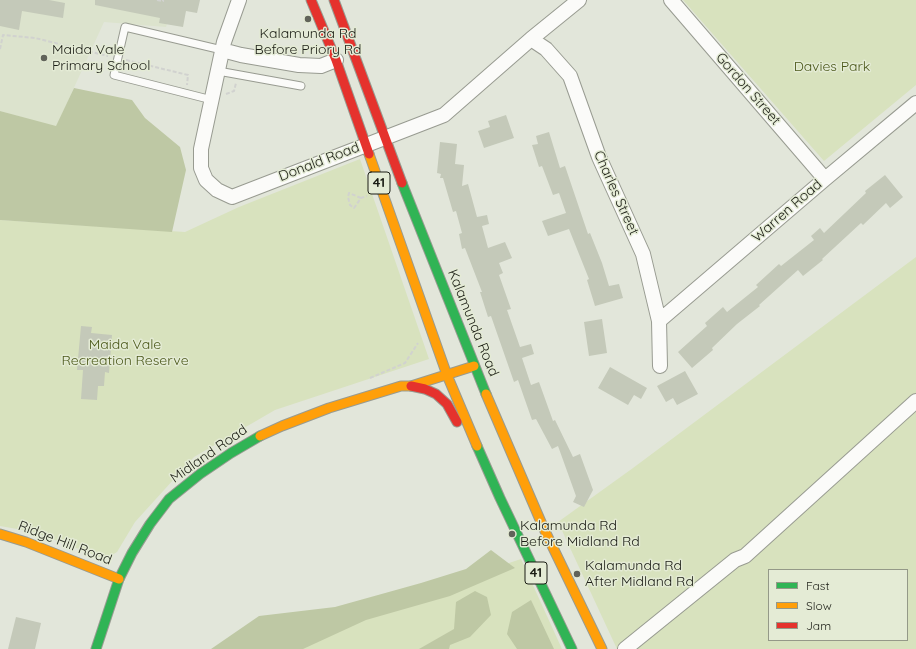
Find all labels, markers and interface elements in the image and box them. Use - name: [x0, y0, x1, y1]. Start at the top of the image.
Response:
- marker: Kalamunda Rd Before Priory Rd: [303, 14, 313, 24]
- place label: Kalamunda Rd Before Priory Rd: [255, 26, 361, 58]
- place label: Maida Vale Primary School: [52, 42, 150, 74]
- street label: Gordon Street: [712, 49, 784, 129]
- marker: Maida Vale Primary School: [39, 53, 49, 63]
- park label: Davies Park: [794, 59, 870, 75]
- street label: Donald Road: [276, 139, 362, 185]
- street label: Charles Street: [590, 148, 642, 238]
- road number: 41: [368, 172, 390, 194]
- street label: Warren Road: [749, 176, 825, 246]
- street label: Kalamunda Road: [444, 267, 502, 379]
- park label: Maida Vale Recreation Reserve: [61, 337, 189, 370]
- street label: Midland Road: [167, 421, 251, 487]
- street label: Ridge Hill Road: [16, 517, 114, 569]
- place label: Kalamunda Rd Before Midland Rd: [520, 518, 640, 550]
- marker: Kalamunda Rd Before Midland Rd: [507, 529, 517, 539]
- place label: Kalamunda Rd After Midland Rd: [585, 558, 694, 590]
- road number: 41: [525, 562, 547, 584]
- marker: Kalamunda Rd After Midland Rd: [572, 569, 582, 579]
- legend: [768, 569, 908, 641]
- text: Fast: [806, 578, 830, 593]
- text: Slow: [806, 598, 832, 613]
- text: Jam: [806, 618, 831, 633]

